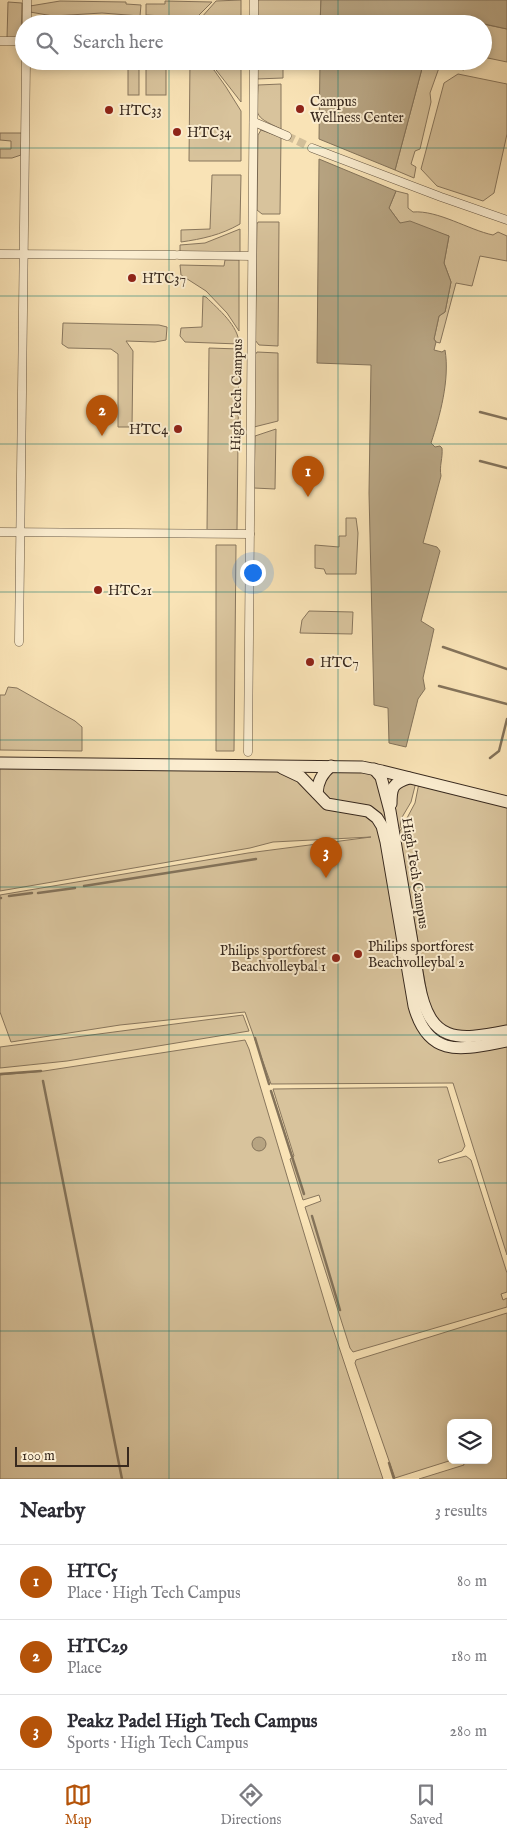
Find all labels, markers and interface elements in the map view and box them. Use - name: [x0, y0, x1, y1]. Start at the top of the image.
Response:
- search box: [15, 15, 492, 70]
- icon: search: [33, 29, 61, 57]
- text: Search here: [73, 31, 164, 55]
- place label: Campus Wellness Center: [310, 93, 404, 127]
- place label: HTC33: [119, 102, 162, 120]
- marker: Campus Wellness Center: [294, 103, 306, 115]
- marker: HTC33: [103, 104, 115, 116]
- place label: HTC34: [187, 124, 231, 142]
- marker: HTC34: [171, 126, 183, 138]
- place label: HTC37: [142, 270, 186, 288]
- marker: HTC37: [126, 272, 138, 284]
- street label: High Tech Campus: [227, 339, 247, 451]
- pin: 2: [86, 395, 118, 436]
- place label: HTC4: [129, 421, 168, 439]
- marker: HTC4: [172, 423, 184, 435]
- pin: 1: [292, 456, 324, 497]
- your location: [240, 560, 266, 586]
- place label: HTC21: [108, 582, 152, 600]
- marker: HTC21: [92, 584, 104, 596]
- place label: HTC7: [320, 654, 359, 672]
- marker: HTC7: [304, 656, 316, 668]
- street label: High Tech Campus: [397, 816, 433, 930]
- pin: 3: [310, 837, 342, 878]
- place label: Philips sportforest Beachvolleybal 2: [368, 938, 474, 972]
- place label: Philips sportforest Beachvolleybal 1: [220, 942, 326, 976]
- marker: Philips sportforest Beachvolleybal 2: [352, 948, 364, 960]
- marker: Philips sportforest Beachvolleybal 1: [330, 952, 342, 964]
- map controls: [447, 1419, 492, 1464]
- button: layers: [447, 1419, 492, 1464]
- scale bar: [15, 1444, 129, 1467]
- text: 100 m: [22, 1447, 55, 1465]
- text: Nearby: [20, 1498, 85, 1525]
- text: 3 results: [435, 1502, 487, 1522]
- text: HTC5: [67, 1560, 118, 1584]
- text: 1: [33, 1572, 39, 1592]
- text: 80 m: [457, 1572, 487, 1592]
- text: Place · High Tech Campus: [67, 1584, 241, 1604]
- text: HTC29: [67, 1635, 128, 1659]
- text: 2: [32, 1647, 40, 1667]
- text: 180 m: [451, 1647, 487, 1667]
- text: Place: [67, 1659, 102, 1679]
- text: Peakz Padel High Tech Campus: [67, 1710, 318, 1734]
- text: 3: [33, 1722, 39, 1742]
- text: 280 m: [450, 1722, 487, 1742]
- text: Sports · High Tech Campus: [67, 1734, 248, 1754]
- tab: Map: [64, 1781, 92, 1829]
- tab: Directions: [220, 1781, 281, 1829]
- tab: Saved: [410, 1781, 443, 1829]

